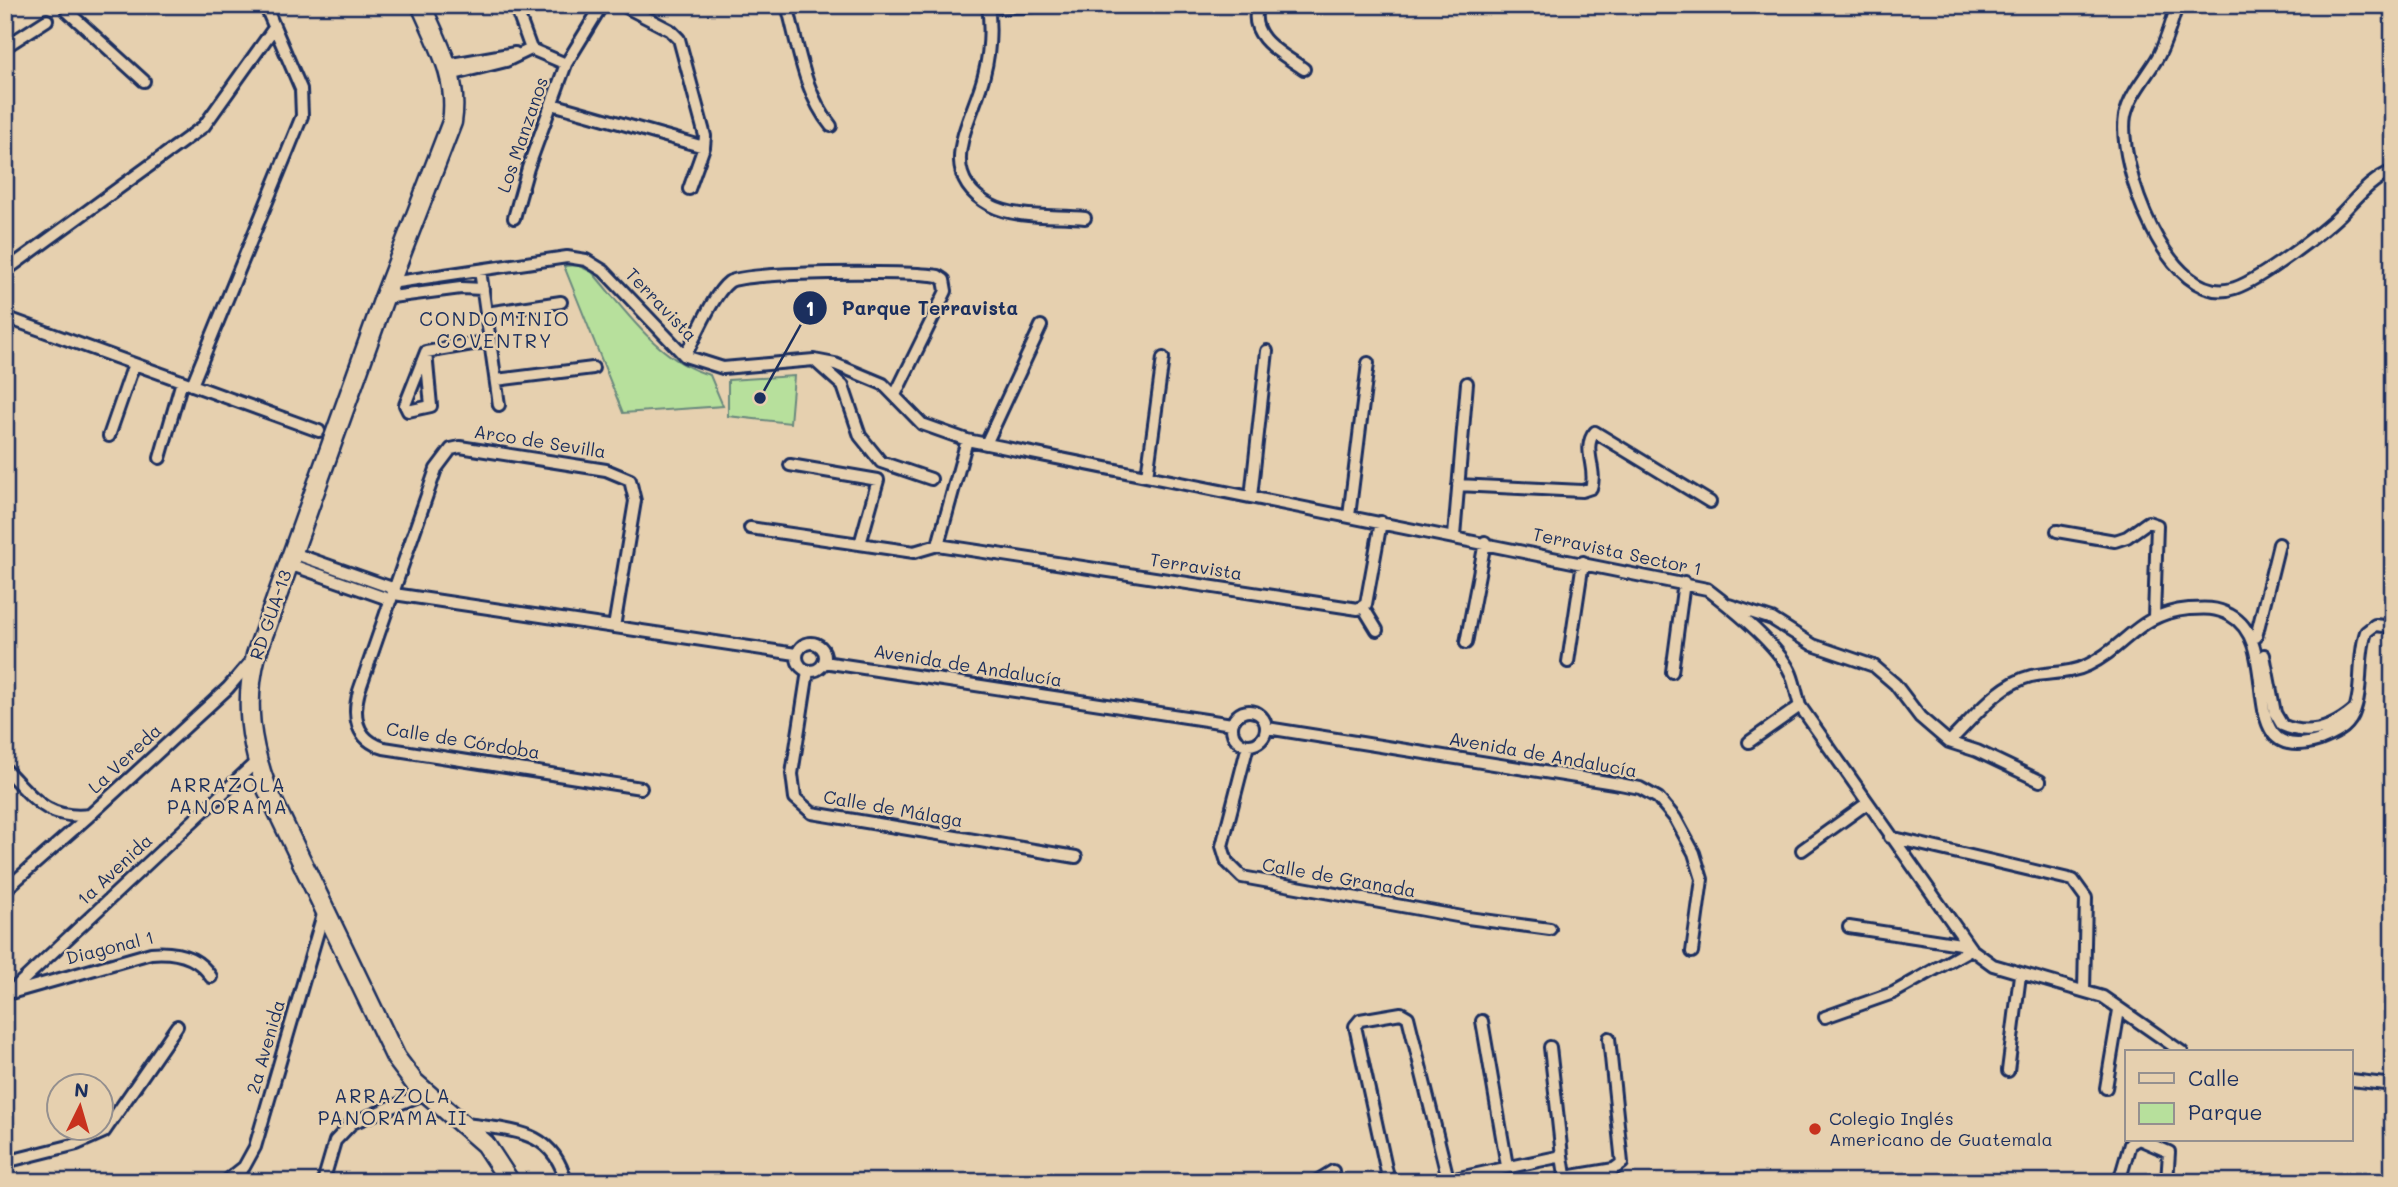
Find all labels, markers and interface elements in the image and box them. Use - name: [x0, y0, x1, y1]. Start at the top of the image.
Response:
- street label: Los Manzanos: [491, 74, 553, 196]
- street label: Terravista: [621, 262, 703, 346]
- callout: Parque Terravista: [792, 288, 1032, 328]
- text: 1: [805, 294, 815, 321]
- text: Parque Terravista: [842, 295, 1018, 320]
- district label: CONDOMINIO COVENTRY: [419, 306, 571, 353]
- street label: Arco de Sevilla: [472, 419, 608, 463]
- street label: Terravista Sector 1: [1530, 521, 1704, 581]
- street label: Terravista: [1148, 547, 1244, 585]
- street label: RD GUA-13: [243, 566, 297, 663]
- street label: Avenida de Andalucía: [872, 638, 1064, 692]
- street label: Calle de Córdoba: [384, 716, 542, 764]
- street label: La Vereda: [83, 718, 166, 798]
- street label: Avenida de Andalucía: [1447, 726, 1639, 782]
- district label: ARRAZOLA PANORAMA: [167, 772, 289, 819]
- street label: Calle de Málaga: [822, 784, 965, 832]
- street label: 1a Avenida: [72, 828, 157, 910]
- street label: Calle de Granada: [1260, 852, 1418, 902]
- street label: Diagonal 1: [63, 925, 156, 970]
- street label: 2a Avenida: [240, 997, 290, 1096]
- legend: [2125, 1050, 2352, 1142]
- text: Calle: [2188, 1064, 2240, 1091]
- north arrow: [46, 1072, 116, 1142]
- text: N: [73, 1076, 90, 1103]
- district label: ARRAZOLA PANORAMA II: [318, 1083, 468, 1130]
- text: Parque: [2188, 1098, 2262, 1125]
- place label: Colegio Inglés Americano de Guatemala: [1829, 1106, 2053, 1151]
- marker: Colegio Inglés Americano de Guatemala: [1807, 1121, 1823, 1137]

